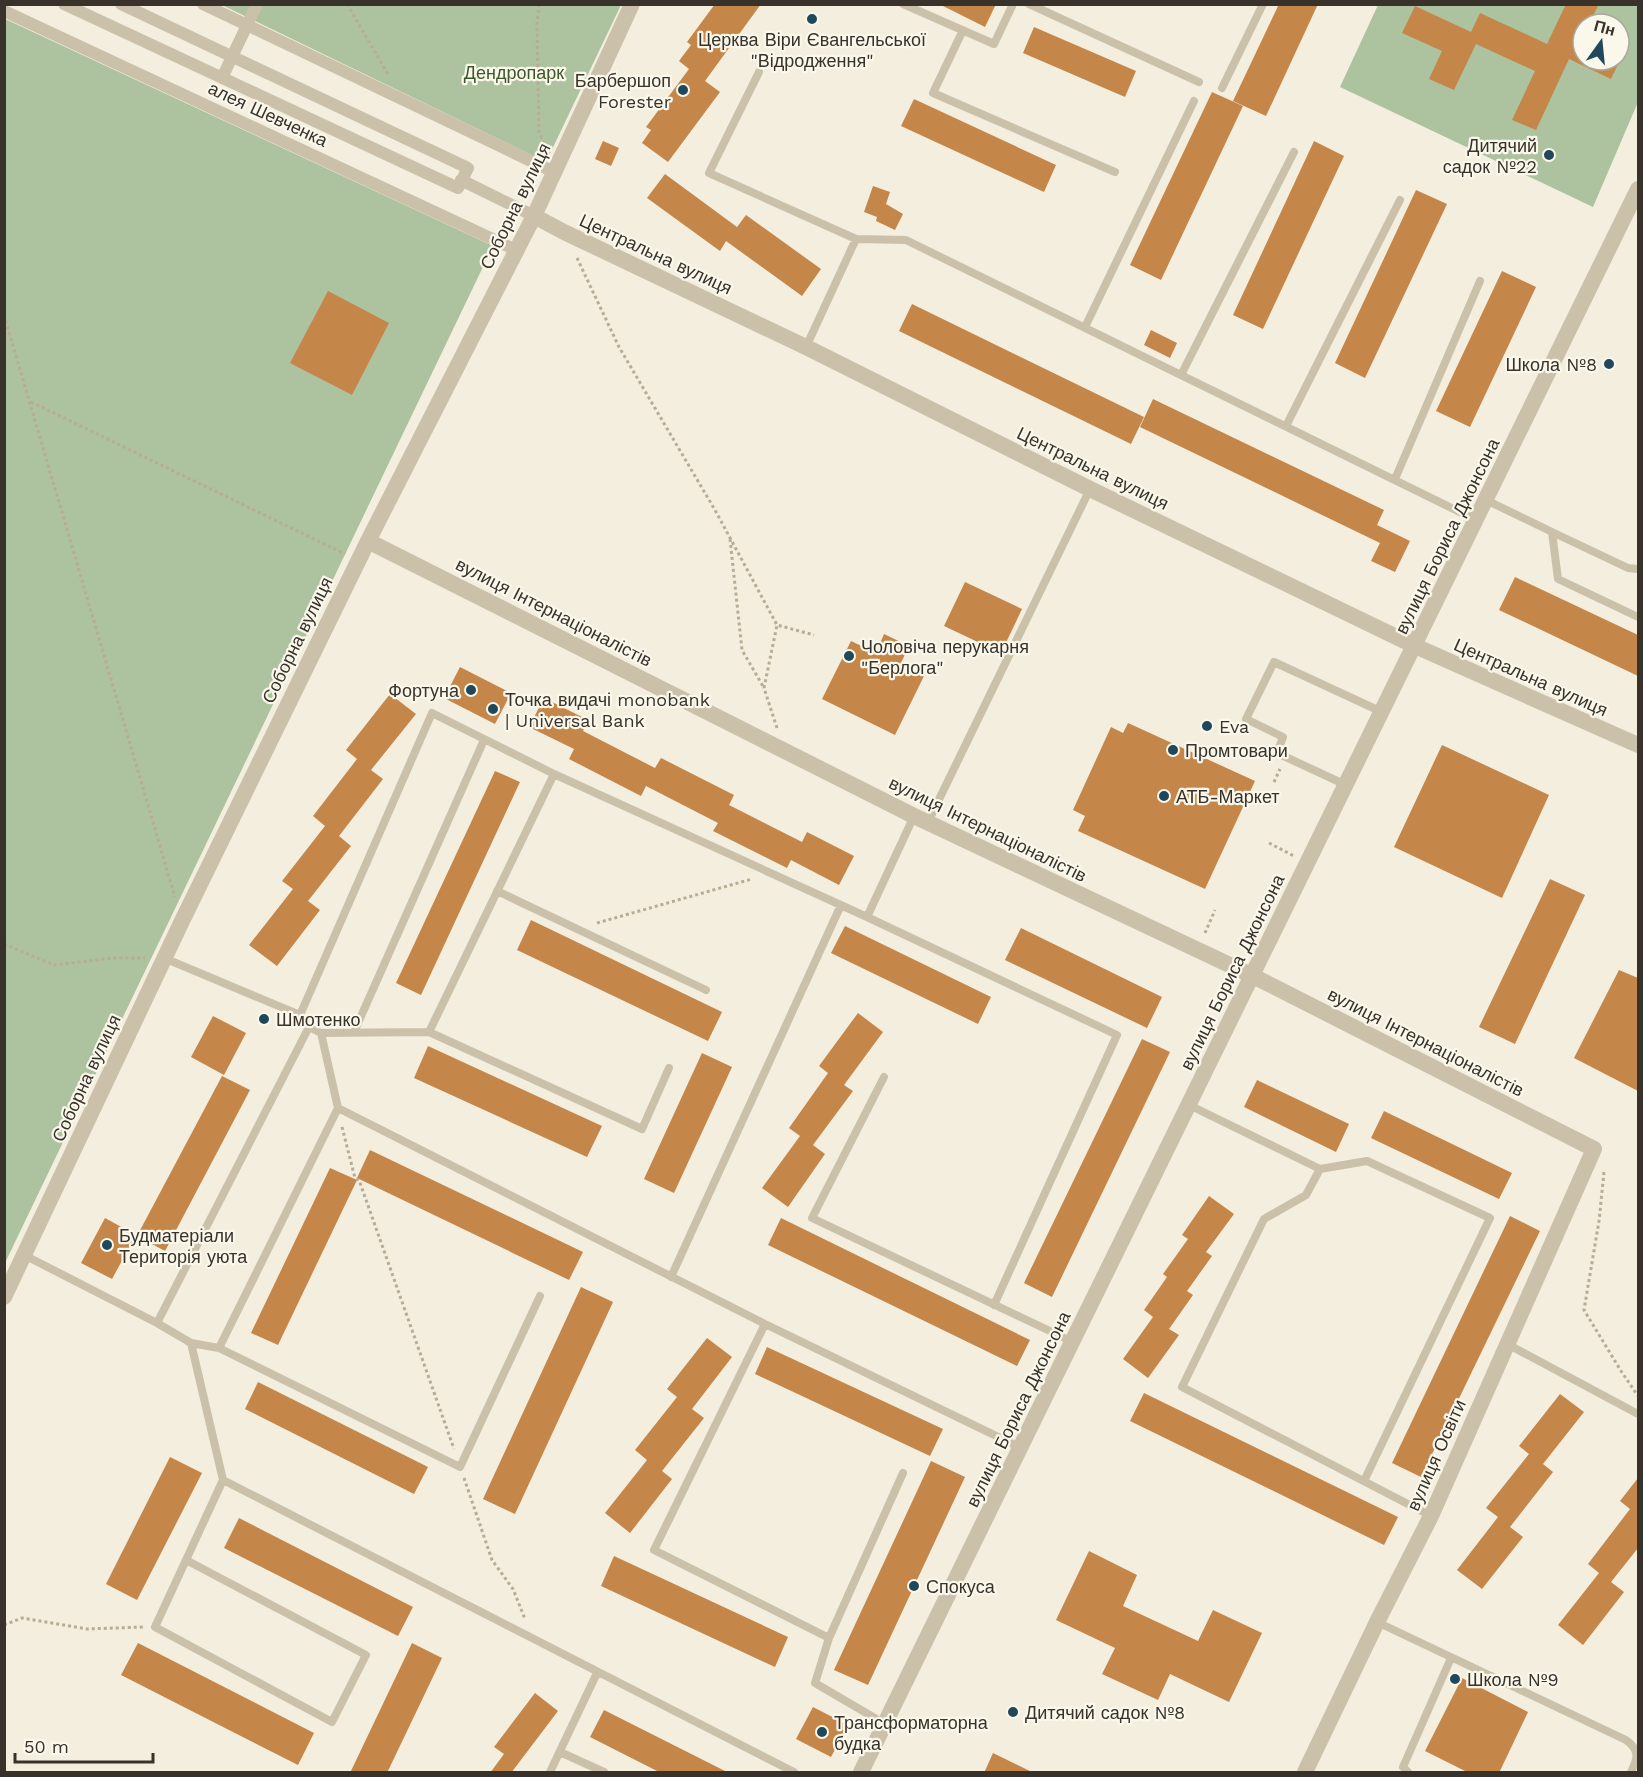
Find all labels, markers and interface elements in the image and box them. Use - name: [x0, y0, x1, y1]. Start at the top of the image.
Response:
- marker: Церква Віри Євангельської "Відродження": [805, 12, 819, 26]
- north arrow: [1571, 12, 1631, 72]
- text: Пн: [1592, 16, 1617, 40]
- place label: Церква Віри Євангельської "Відродження": [698, 29, 926, 71]
- park label: Дендропарк: [464, 62, 564, 83]
- place label: Барбершоп Forester: [575, 70, 671, 112]
- street label: алея Шевченка: [205, 77, 332, 151]
- marker: Барбершоп Forester: [676, 83, 690, 97]
- place label: Дитячий садок №22: [1443, 135, 1537, 177]
- street label: Соборна вулиця: [475, 139, 555, 273]
- marker: Дитячий садок №22: [1542, 148, 1556, 162]
- street label: Центральна вулиця: [576, 209, 736, 299]
- place label: Школа №8: [1505, 354, 1597, 375]
- marker: Школа №8: [1602, 357, 1616, 371]
- street label: Центральна вулиця: [1014, 422, 1172, 514]
- street label: вулиця Бориса Джонсона: [1390, 434, 1504, 637]
- street label: вулиця Інтернаціоналістів: [453, 553, 655, 671]
- street label: Соборна вулиця: [257, 573, 337, 707]
- street label: Центральна вулиця: [1451, 634, 1611, 720]
- place label: Чоловіча перукарня "Берлога": [861, 636, 1029, 678]
- marker: Чоловіча перукарня "Берлога": [842, 649, 856, 663]
- place label: Фортуна: [388, 680, 460, 701]
- marker: Фортуна: [464, 683, 478, 697]
- place label: Точка видачі monobank | Universal Bank: [505, 689, 710, 731]
- marker: Точка видачі monobank | Universal Bank: [486, 702, 500, 716]
- place label: Eva: [1219, 716, 1249, 737]
- marker: Eva: [1200, 719, 1214, 733]
- place label: Промтовари: [1185, 740, 1288, 761]
- marker: Промтовари: [1166, 743, 1180, 757]
- street label: вулиця Інтернаціоналістів: [886, 772, 1090, 886]
- place label: АТБ-Маркет: [1176, 786, 1280, 807]
- marker: АТБ-Маркет: [1157, 789, 1171, 803]
- street label: вулиця Бориса Джонсона: [1175, 870, 1289, 1073]
- street label: вулиця Інтернаціоналістів: [1325, 983, 1527, 1101]
- place label: Шмотенко: [276, 1009, 361, 1030]
- street label: Соборна вулиця: [47, 1011, 125, 1145]
- marker: Шмотенко: [257, 1012, 271, 1026]
- place label: Будматеріали Територія уюта: [119, 1225, 248, 1267]
- marker: Будматеріали Територія уюта: [100, 1238, 114, 1252]
- street label: вулиця Бориса Джонсона: [961, 1307, 1075, 1510]
- street label: вулиця Освіти: [1402, 1396, 1470, 1514]
- place label: Спокуса: [926, 1576, 996, 1597]
- marker: Спокуса: [907, 1579, 921, 1593]
- place label: Школа №9: [1467, 1669, 1559, 1690]
- marker: Школа №9: [1448, 1672, 1462, 1686]
- place label: Дитячий садок №8: [1025, 1702, 1185, 1723]
- marker: Дитячий садок №8: [1006, 1705, 1020, 1719]
- place label: Трансформаторна будка: [834, 1712, 989, 1754]
- marker: Трансформаторна будка: [815, 1725, 829, 1739]
- scale bar: [15, 1726, 153, 1764]
- text: 50 m: [24, 1736, 69, 1757]

